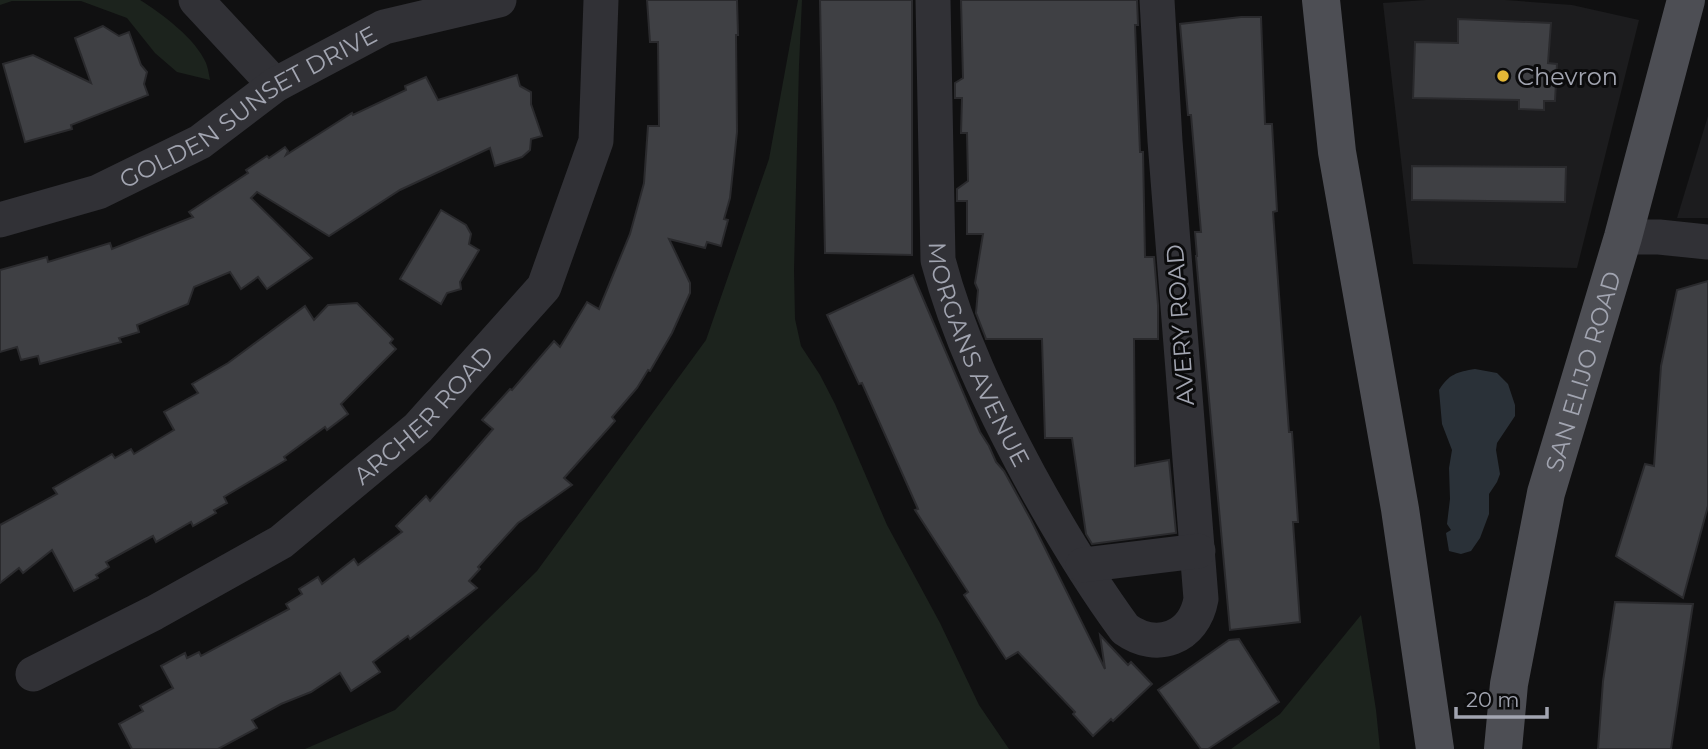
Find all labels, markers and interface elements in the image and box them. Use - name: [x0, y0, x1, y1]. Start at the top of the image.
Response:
- street label: GOLDEN SUNSET DRIVE: [114, 19, 382, 194]
- place label: Chevron: [1517, 62, 1618, 91]
- marker: Chevron: [1495, 68, 1511, 84]
- street label: MORGANS AVENUE: [923, 242, 1036, 471]
- street label: AVERY ROAD: [1160, 243, 1200, 407]
- street label: SAN ELIJO ROAD: [1539, 267, 1626, 475]
- street label: ARCHER ROAD: [347, 340, 499, 490]
- scale bar: [1456, 676, 1547, 720]
- text: 20 m: [1466, 687, 1520, 712]

